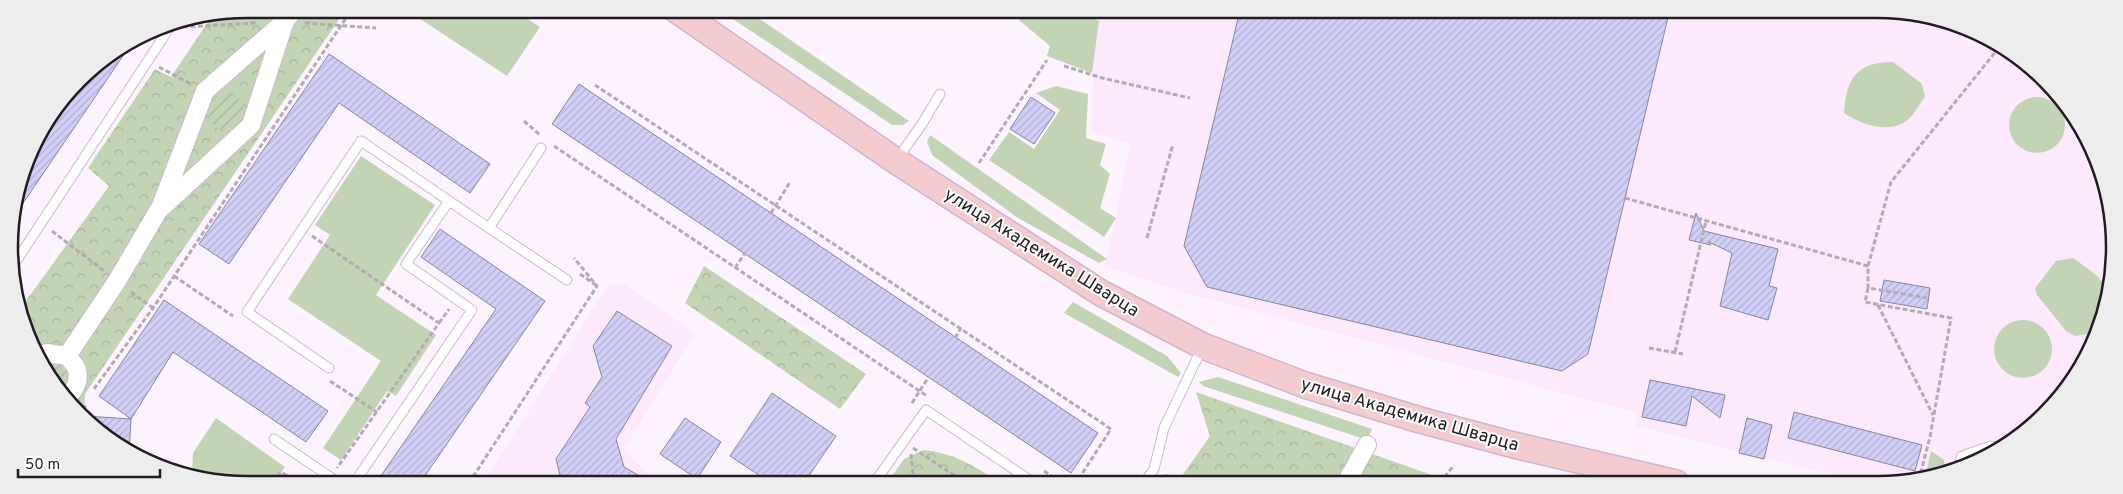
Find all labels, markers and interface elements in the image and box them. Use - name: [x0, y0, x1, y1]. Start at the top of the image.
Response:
- street label: улица Академика Шварца: [939, 184, 1143, 323]
- street label: улица Академика Шварца: [1298, 373, 1521, 458]
- scale bar: [18, 446, 160, 478]
- text: 50 m: [25, 456, 60, 475]

